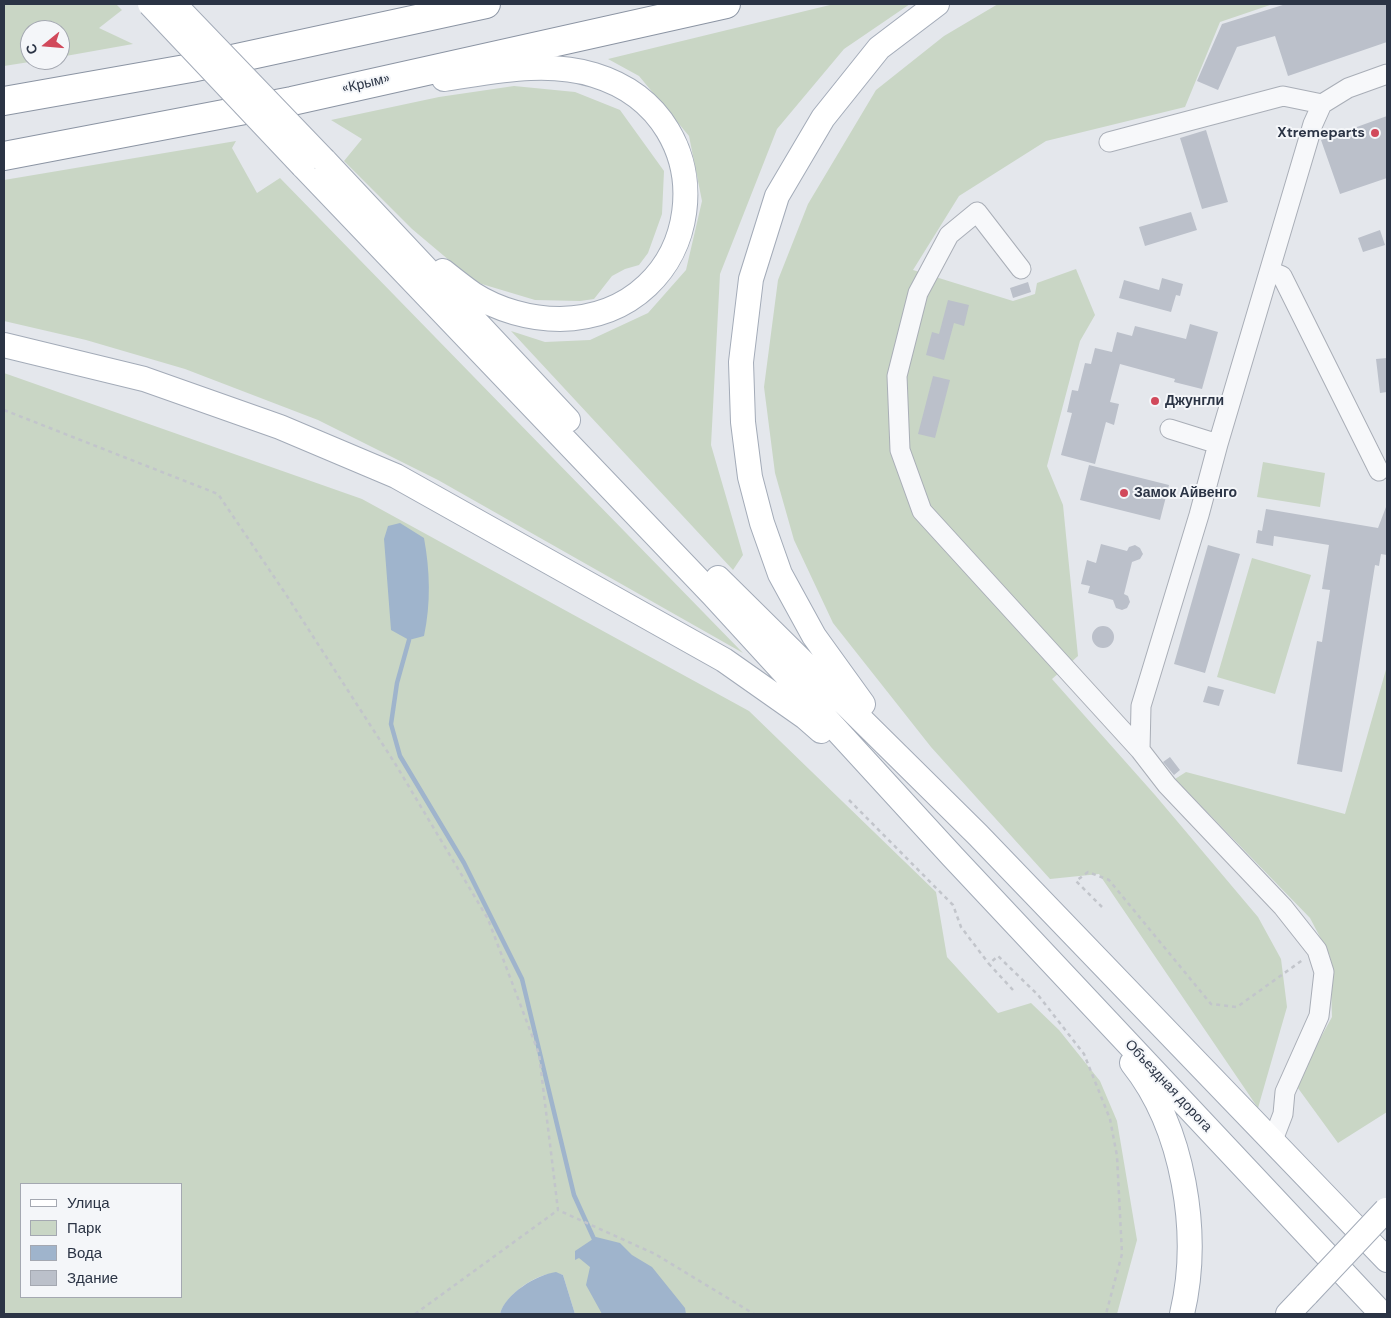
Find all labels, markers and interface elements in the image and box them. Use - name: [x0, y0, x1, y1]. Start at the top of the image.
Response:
- north arrow: [20, 20, 70, 70]
- text: С: [22, 42, 42, 57]
- street label: «Крым»: [341, 70, 391, 98]
- place label: Xtremeparts: [1277, 125, 1365, 141]
- marker: Xtremeparts: [1369, 127, 1381, 139]
- place label: Джунгли: [1165, 393, 1224, 409]
- marker: Джунгли: [1149, 395, 1161, 407]
- place label: Замок Айвенго: [1134, 485, 1237, 501]
- marker: Замок Айвенго: [1118, 487, 1130, 499]
- street label: Объездная дорога: [1121, 1036, 1215, 1136]
- legend: [20, 1183, 182, 1298]
- text: Улица: [67, 1193, 110, 1213]
- text: Парк: [67, 1218, 101, 1238]
- text: Вода: [67, 1243, 102, 1263]
- text: Здание: [67, 1268, 118, 1288]

